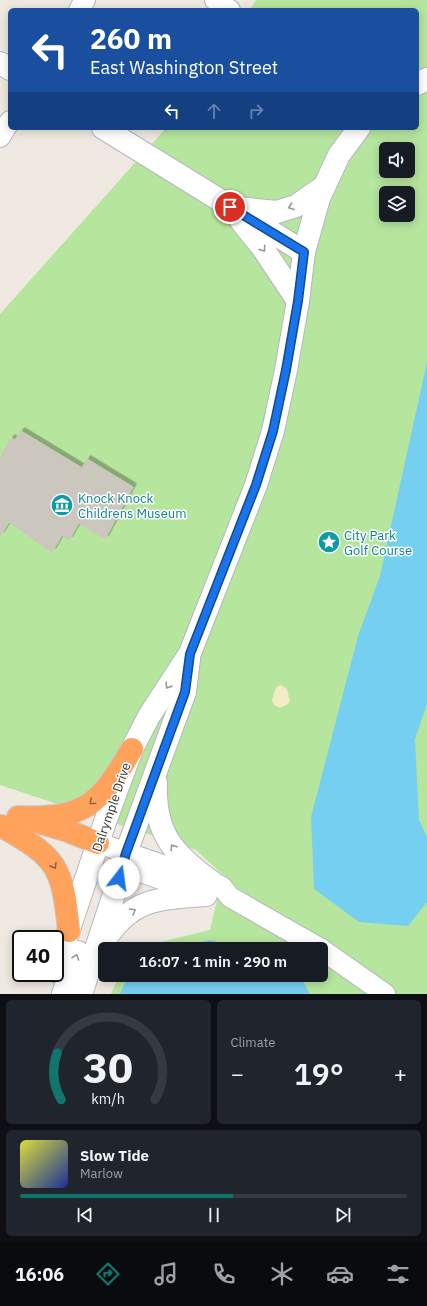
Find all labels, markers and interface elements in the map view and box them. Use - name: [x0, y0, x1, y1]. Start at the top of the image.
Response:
- text: 260 m: [90, 20, 172, 57]
- icon: left: [24, 24, 76, 76]
- text: East Washington Street: [90, 56, 278, 79]
- icon: left: [161, 100, 183, 122]
- icon: ahead: [203, 100, 225, 122]
- icon: right: [245, 100, 267, 122]
- map controls: [379, 142, 415, 222]
- button: sound: [379, 142, 415, 178]
- button: layers: [379, 186, 415, 222]
- pin: [213, 190, 247, 224]
- icon: arrive: [219, 196, 241, 218]
- one-way arrow: [287, 203, 294, 211]
- one-way arrow: [258, 244, 265, 251]
- place label: Knock Knock Childrens Museum: [78, 490, 187, 522]
- museum icon: Knock Knock Childrens Museum: [49, 492, 75, 518]
- place label: City Park Golf Course: [344, 527, 412, 559]
- place icon: City Park Golf Course: [316, 529, 342, 555]
- one-way arrow: [165, 682, 173, 689]
- street label: Dalrymple Drive: [88, 760, 135, 854]
- one-way arrow: [89, 797, 97, 804]
- one-way arrow: [170, 844, 178, 851]
- position arrow: [98, 857, 140, 899]
- one-way arrow: [49, 862, 56, 869]
- one-way arrow: [129, 908, 136, 915]
- speed limit sign: 40: [12, 930, 64, 982]
- text: 16:07 · 1 min · 290 m: [139, 952, 287, 971]
- one-way arrow: [71, 954, 80, 961]
- text: Climate: [231, 1034, 275, 1051]
- text: 30: [83, 1040, 133, 1094]
- text: 19°: [294, 1054, 344, 1093]
- text: −: [231, 1059, 244, 1088]
- text: +: [394, 1059, 407, 1088]
- text: km/h: [91, 1089, 125, 1108]
- text: Slow Tide: [80, 1146, 149, 1165]
- text: Marlow: [80, 1165, 123, 1182]
- icon: previous: [74, 1204, 96, 1226]
- icon: pause: [203, 1204, 225, 1226]
- icon: next: [332, 1204, 354, 1226]
- icon: directions: [94, 1260, 122, 1288]
- icon: music: [152, 1260, 180, 1288]
- icon: phone: [210, 1260, 238, 1288]
- icon: climate: [268, 1260, 296, 1288]
- icon: car: [326, 1260, 354, 1288]
- icon: filters: [384, 1260, 412, 1288]
- text: 16:06: [15, 1263, 64, 1286]

